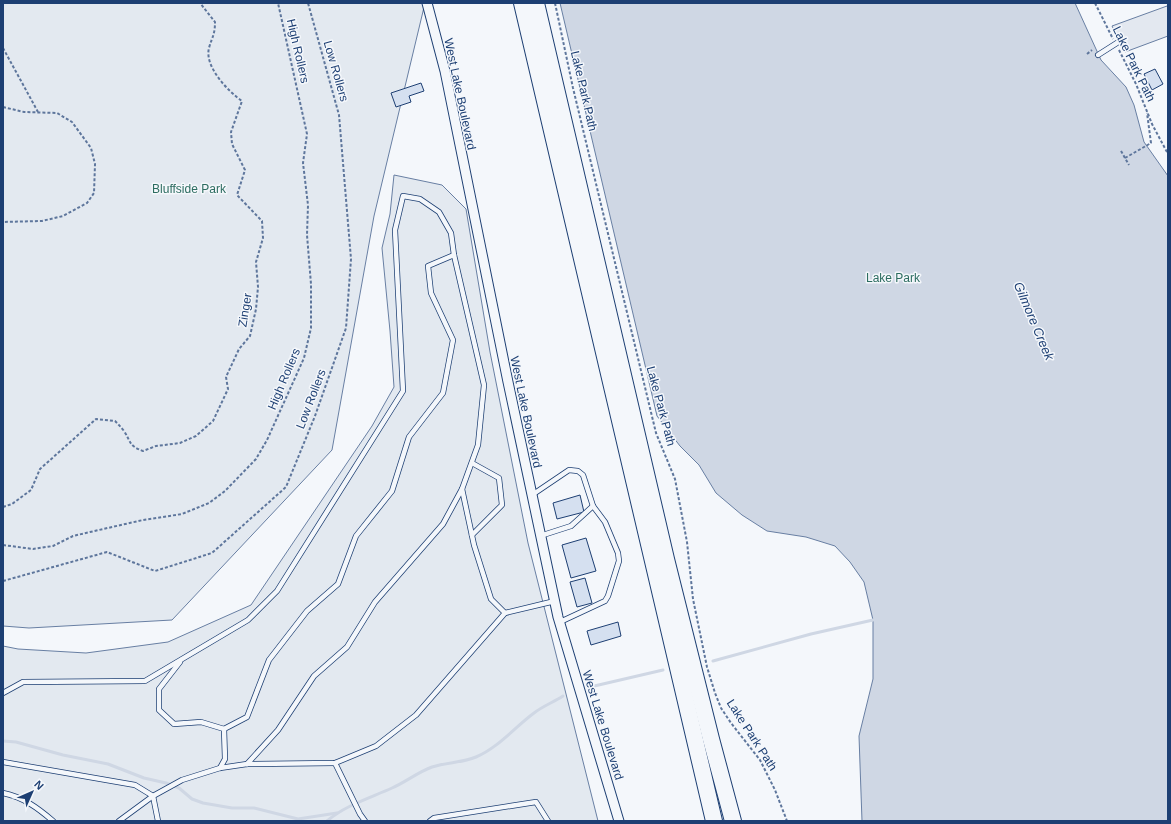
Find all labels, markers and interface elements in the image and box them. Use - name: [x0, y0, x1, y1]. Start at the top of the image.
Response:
- street label: High Rollers: [284, 18, 312, 84]
- street label: Lake Park Path: [1110, 24, 1158, 104]
- street label: West Lake Boulevard: [441, 37, 479, 151]
- street label: Low Rollers: [321, 39, 351, 103]
- street label: Lake Park Path: [568, 49, 600, 133]
- park label: Bluffside Park: [152, 182, 227, 196]
- park label: Lake Park: [866, 271, 921, 285]
- water label: Gilmore Creek: [1011, 280, 1058, 364]
- street label: Zinger: [235, 292, 255, 328]
- street label: High Rollers: [265, 346, 303, 412]
- street label: West Lake Boulevard: [507, 355, 545, 469]
- street label: Lake Park Path: [644, 365, 678, 447]
- street label: Low Rollers: [293, 367, 329, 431]
- street label: West Lake Boulevard: [580, 669, 626, 781]
- street label: Lake Park Path: [724, 697, 780, 773]
- north arrow: [12, 772, 52, 812]
- text: N: [32, 778, 46, 792]

